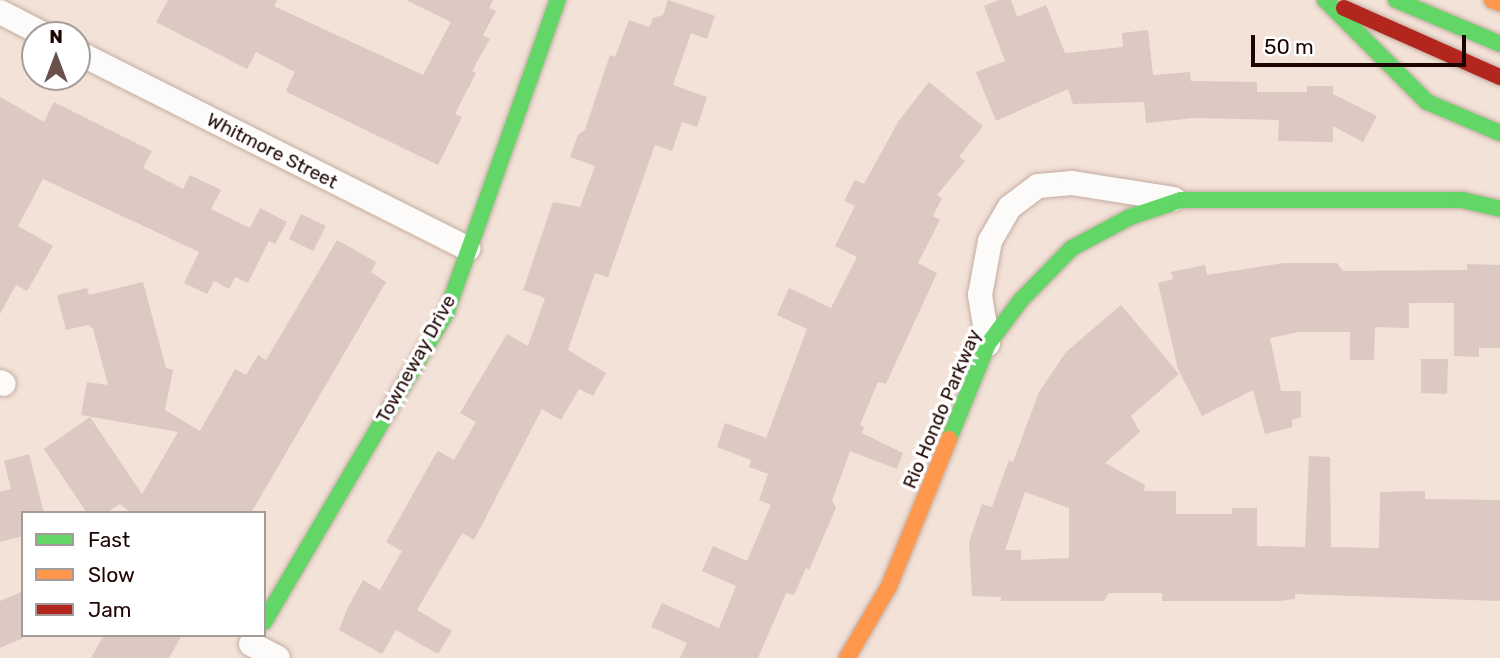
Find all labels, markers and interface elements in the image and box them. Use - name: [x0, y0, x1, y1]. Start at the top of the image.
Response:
- north arrow: [21, 21, 91, 91]
- scale bar: [1255, 21, 1470, 65]
- text: N: [49, 25, 63, 48]
- text: 50 m: [1264, 34, 1314, 59]
- street label: Whitmore Street: [203, 108, 341, 194]
- street label: Towneway Drive: [371, 291, 461, 427]
- street label: Rio Hondo Parkway: [898, 326, 986, 492]
- legend: [21, 511, 266, 637]
- text: Fast: [88, 527, 130, 552]
- text: Slow: [88, 562, 135, 587]
- text: Jam: [88, 597, 132, 622]

